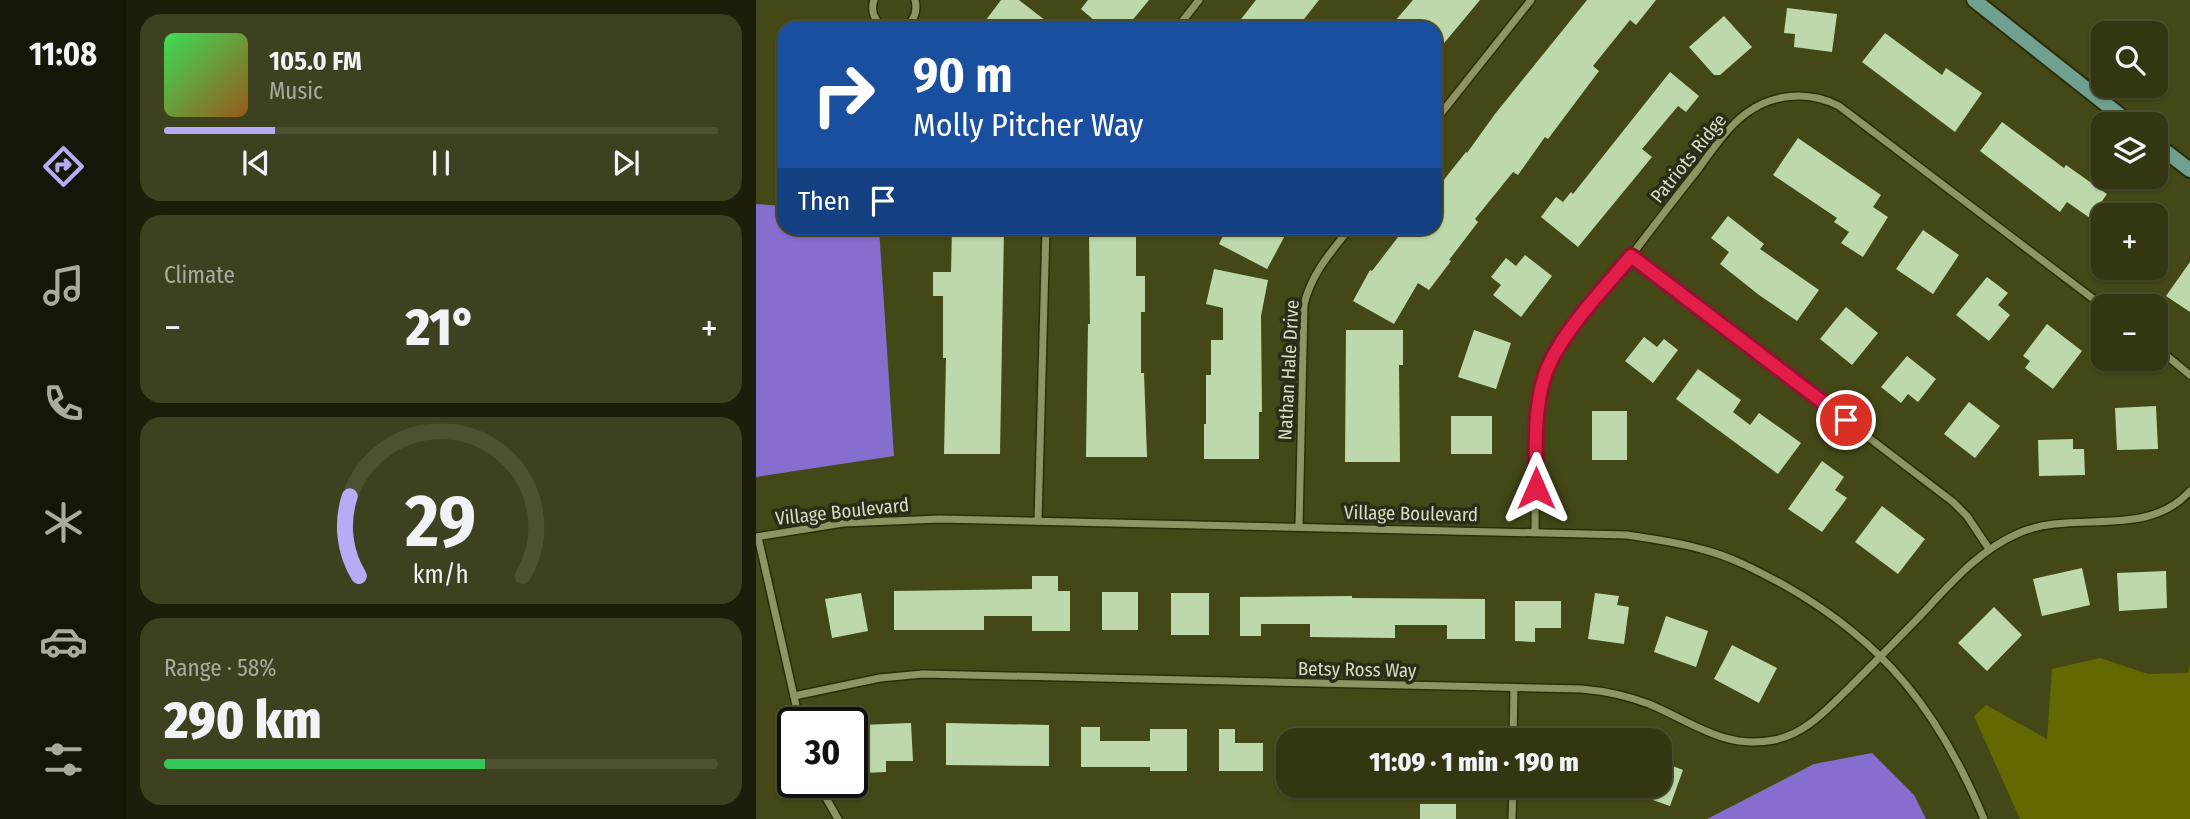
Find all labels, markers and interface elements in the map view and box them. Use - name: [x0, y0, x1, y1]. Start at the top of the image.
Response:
- map controls: [2091, 21, 2168, 371]
- button: search: [2091, 21, 2168, 98]
- text: 11:08: [29, 35, 97, 73]
- text: 105.0 FM: [269, 46, 362, 77]
- text: 90 m: [913, 46, 1013, 105]
- icon: right: [798, 49, 889, 140]
- text: Music: [269, 77, 323, 105]
- text: Molly Pitcher Way: [913, 106, 1143, 144]
- street label: Patriots Ridge: [1645, 109, 1731, 208]
- button: layers: [2091, 112, 2168, 189]
- icon: directions: [39, 142, 88, 191]
- icon: previous: [237, 144, 275, 182]
- icon: pause: [422, 144, 460, 182]
- icon: next: [607, 144, 645, 182]
- icon: arrive: [864, 182, 902, 220]
- text: Then: [798, 186, 850, 217]
- button: +: [2091, 203, 2168, 280]
- icon: music: [39, 261, 88, 310]
- text: Climate: [164, 261, 235, 289]
- button: −: [2091, 294, 2168, 371]
- text: 21°: [406, 296, 476, 359]
- street label: Nathan Hale Drive: [1273, 299, 1304, 441]
- text: −: [164, 305, 181, 351]
- text: +: [701, 305, 718, 351]
- icon: phone: [39, 379, 88, 428]
- pin: [1816, 390, 1876, 450]
- icon: arrive: [1827, 401, 1865, 439]
- position arrow: [1499, 451, 1573, 525]
- text: 29: [405, 479, 476, 566]
- street label: Village Boulevard: [774, 493, 910, 530]
- icon: climate: [39, 498, 88, 547]
- street label: Village Boulevard: [1344, 501, 1478, 526]
- text: km/h: [413, 560, 469, 590]
- icon: car: [39, 617, 88, 666]
- text: Range · 58%: [164, 654, 276, 682]
- street label: Betsy Ross Way: [1298, 657, 1417, 682]
- text: 290 km: [164, 689, 322, 752]
- speed limit sign: 30: [777, 707, 868, 798]
- icon: filters: [39, 735, 88, 784]
- text: 11:09 · 1 min · 190 m: [1369, 747, 1579, 778]

